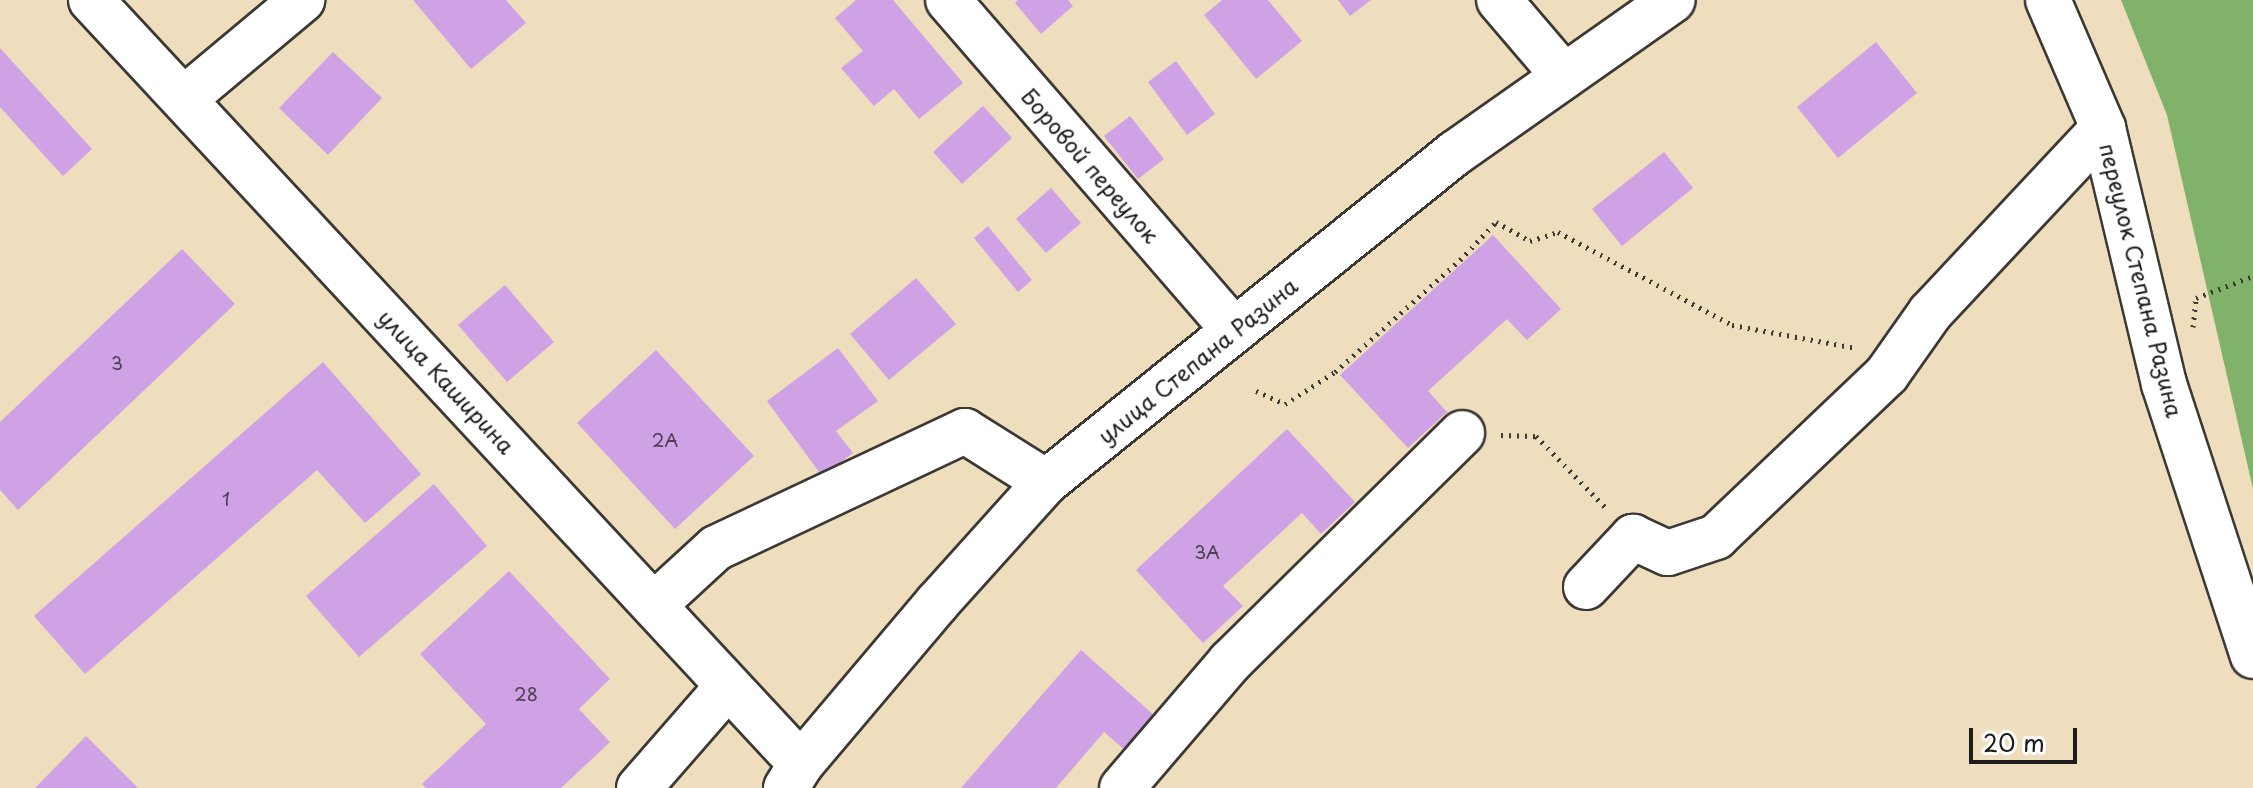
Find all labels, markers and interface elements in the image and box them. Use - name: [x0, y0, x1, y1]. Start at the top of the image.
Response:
- street label: Боровой переулок: [1017, 82, 1165, 248]
- street label: переулок Степана Разина: [2095, 140, 2189, 420]
- street label: улица Степана Разина: [1091, 271, 1303, 449]
- street label: улица Каширина: [374, 304, 520, 458]
- house number: 3: [111, 352, 123, 374]
- house number: 2А: [652, 429, 678, 451]
- house number: 1: [222, 488, 230, 510]
- house number: 3А: [1194, 541, 1220, 563]
- house number: 28: [514, 683, 538, 705]
- scale bar: [1973, 712, 2081, 762]
- text: 20 m: [1983, 724, 2045, 760]

